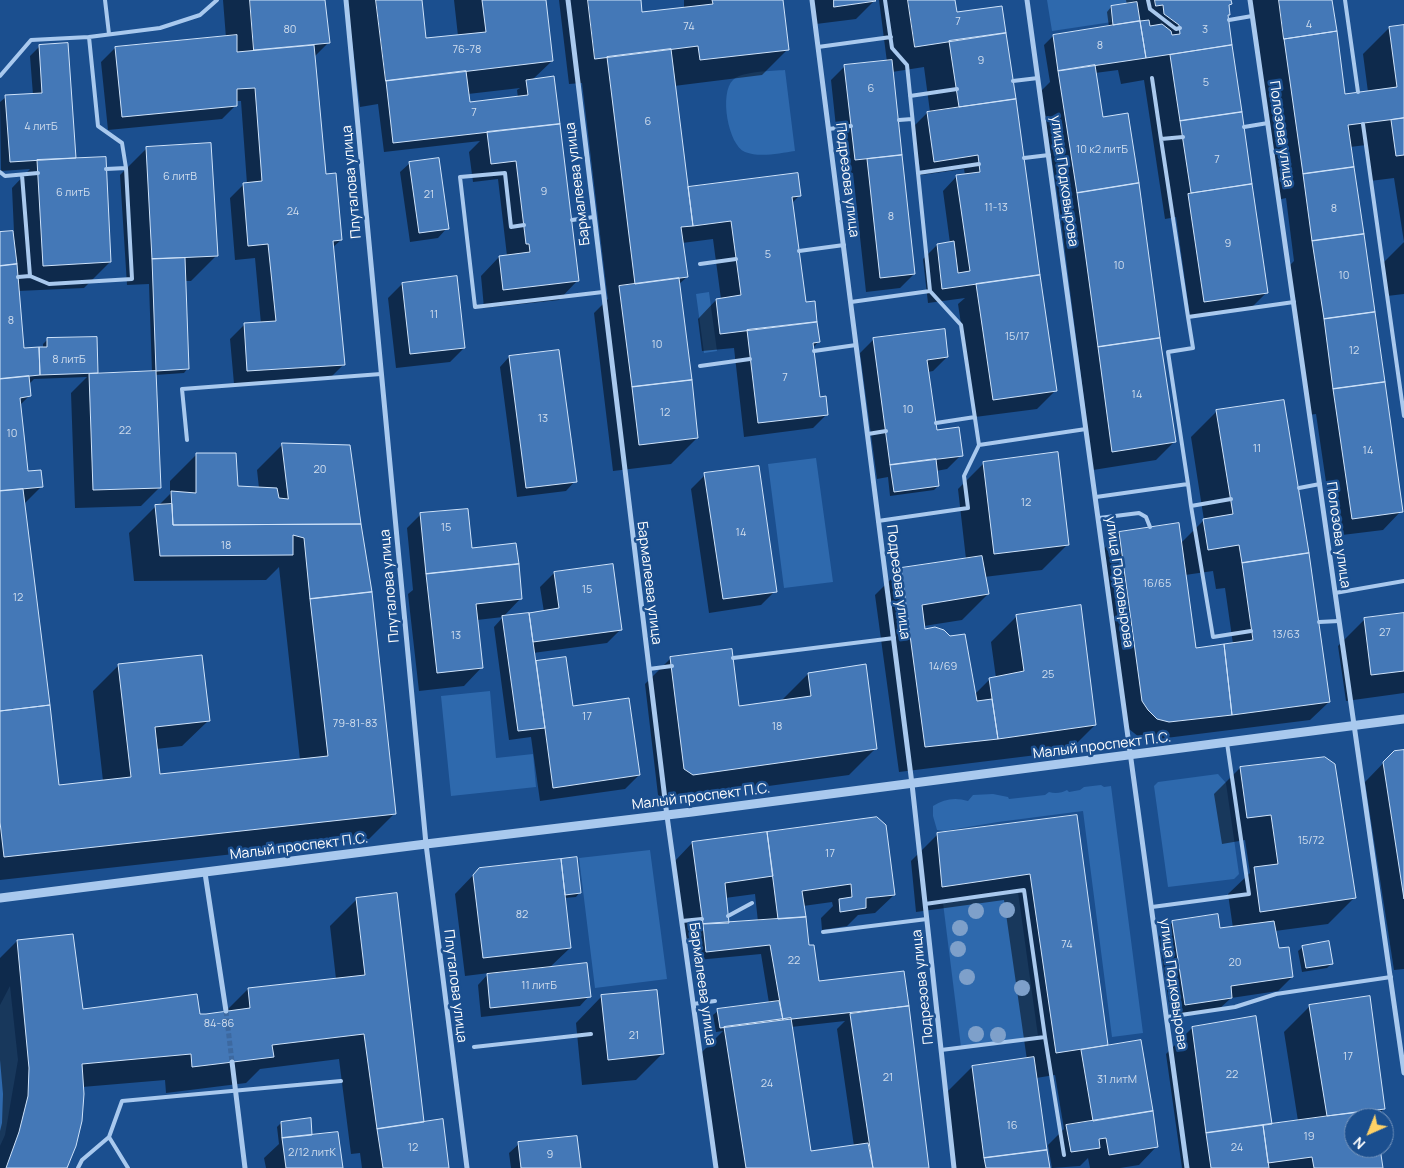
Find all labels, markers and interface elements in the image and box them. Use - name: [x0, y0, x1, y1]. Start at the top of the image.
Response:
- house number: 7: [955, 15, 961, 29]
- house number: 4: [1306, 18, 1312, 32]
- house number: 74: [683, 20, 695, 34]
- house number: 80: [283, 23, 297, 37]
- house number: 3: [1202, 23, 1208, 37]
- house number: 8: [1097, 39, 1103, 53]
- house number: 76-78: [453, 43, 481, 57]
- house number: 9: [978, 54, 984, 68]
- house number: 5: [1203, 76, 1209, 90]
- street label: Полозова улица: [1265, 80, 1297, 188]
- house number: 6: [868, 82, 874, 96]
- house number: 7: [471, 106, 477, 120]
- street label: улица Подковырова: [1046, 114, 1082, 248]
- house number: 6: [645, 115, 651, 129]
- house number: 4 литБ: [24, 120, 58, 134]
- street label: Бармалеева улица: [562, 121, 594, 247]
- street label: Подрезова улица: [832, 122, 862, 238]
- street label: Плуталова улица: [339, 125, 365, 239]
- house number: 10 к2 литБ: [1076, 143, 1128, 157]
- house number: 7: [1214, 153, 1220, 167]
- house number: 6 литВ: [163, 170, 197, 184]
- house number: 9: [541, 185, 547, 199]
- house number: 6 литБ: [56, 186, 90, 200]
- house number: 21: [424, 188, 434, 202]
- house number: 11-13: [984, 201, 1008, 215]
- house number: 8: [1331, 202, 1337, 216]
- house number: 24: [287, 205, 299, 219]
- house number: 8: [888, 210, 894, 224]
- house number: 9: [1225, 237, 1231, 251]
- house number: 5: [765, 248, 771, 262]
- house number: 10: [1114, 259, 1124, 273]
- house number: 10: [1339, 269, 1349, 283]
- house number: 11: [430, 308, 438, 322]
- house number: 8: [8, 314, 14, 328]
- house number: 15/17: [1005, 330, 1029, 344]
- house number: 10: [652, 338, 662, 352]
- house number: 12: [1349, 344, 1359, 358]
- house number: 8 литБ: [52, 353, 86, 367]
- house number: 7: [782, 371, 788, 385]
- house number: 14: [1132, 388, 1142, 402]
- house number: 10: [903, 403, 913, 417]
- house number: 12: [660, 406, 670, 420]
- house number: 13: [538, 412, 548, 426]
- house number: 22: [119, 424, 131, 438]
- house number: 10: [7, 427, 17, 441]
- house number: 11: [1253, 442, 1261, 456]
- house number: 14: [1363, 444, 1373, 458]
- house number: 20: [314, 463, 326, 477]
- street label: Полозова улица: [1322, 481, 1354, 589]
- house number: 12: [1021, 496, 1031, 510]
- street label: улица Подковырова: [1101, 515, 1137, 649]
- street label: Бармалеева улица: [633, 520, 665, 646]
- house number: 15: [441, 521, 451, 535]
- street label: Подрезова улица: [883, 524, 913, 640]
- house number: 14: [736, 526, 746, 540]
- street label: Плуталова улица: [377, 529, 403, 643]
- house number: 18: [221, 539, 231, 553]
- house number: 16/65: [1143, 577, 1171, 591]
- house number: 15: [582, 583, 592, 597]
- house number: 12: [13, 591, 23, 605]
- house number: 27: [1379, 626, 1391, 640]
- house number: 13/63: [1272, 628, 1300, 642]
- house number: 13: [451, 629, 461, 643]
- house number: 14/69: [929, 660, 957, 674]
- house number: 25: [1042, 668, 1054, 682]
- house number: 17: [582, 710, 592, 724]
- house number: 79-81-83: [333, 717, 377, 731]
- house number: 18: [772, 720, 782, 734]
- street label: Малый проспект П.С.: [1032, 729, 1172, 763]
- street label: Малый проспект П.С.: [631, 780, 771, 814]
- street label: Малый проспект П.С.: [229, 830, 369, 864]
- house number: 15/72: [1298, 834, 1324, 848]
- house number: 17: [825, 847, 835, 861]
- house number: 82: [516, 908, 528, 922]
- street label: улица Подковырова: [1155, 917, 1191, 1051]
- street label: Бармалеева улица: [685, 921, 719, 1047]
- street label: Плуталова улица: [440, 929, 470, 1043]
- street label: Подрезова улица: [909, 929, 937, 1045]
- house number: 74: [1061, 938, 1073, 952]
- house number: 22: [788, 954, 800, 968]
- house number: 20: [1229, 956, 1241, 970]
- house number: 11 литБ: [521, 979, 557, 993]
- house number: 84-86: [204, 1017, 234, 1031]
- house number: 21: [629, 1029, 639, 1043]
- house number: 17: [1343, 1050, 1353, 1064]
- house number: 22: [1226, 1068, 1238, 1082]
- house number: 21: [883, 1071, 893, 1085]
- house number: 31 литМ: [1097, 1073, 1137, 1087]
- house number: 24: [761, 1077, 773, 1091]
- north arrow: [1344, 1108, 1394, 1158]
- house number: 16: [1006, 1119, 1018, 1133]
- house number: 19: [1303, 1130, 1315, 1144]
- text: N: [1349, 1133, 1369, 1154]
- house number: 12: [408, 1141, 418, 1155]
- house number: 24: [1231, 1141, 1243, 1155]
- house number: 2/12 литК: [288, 1146, 336, 1160]
- house number: 9: [547, 1148, 553, 1162]

